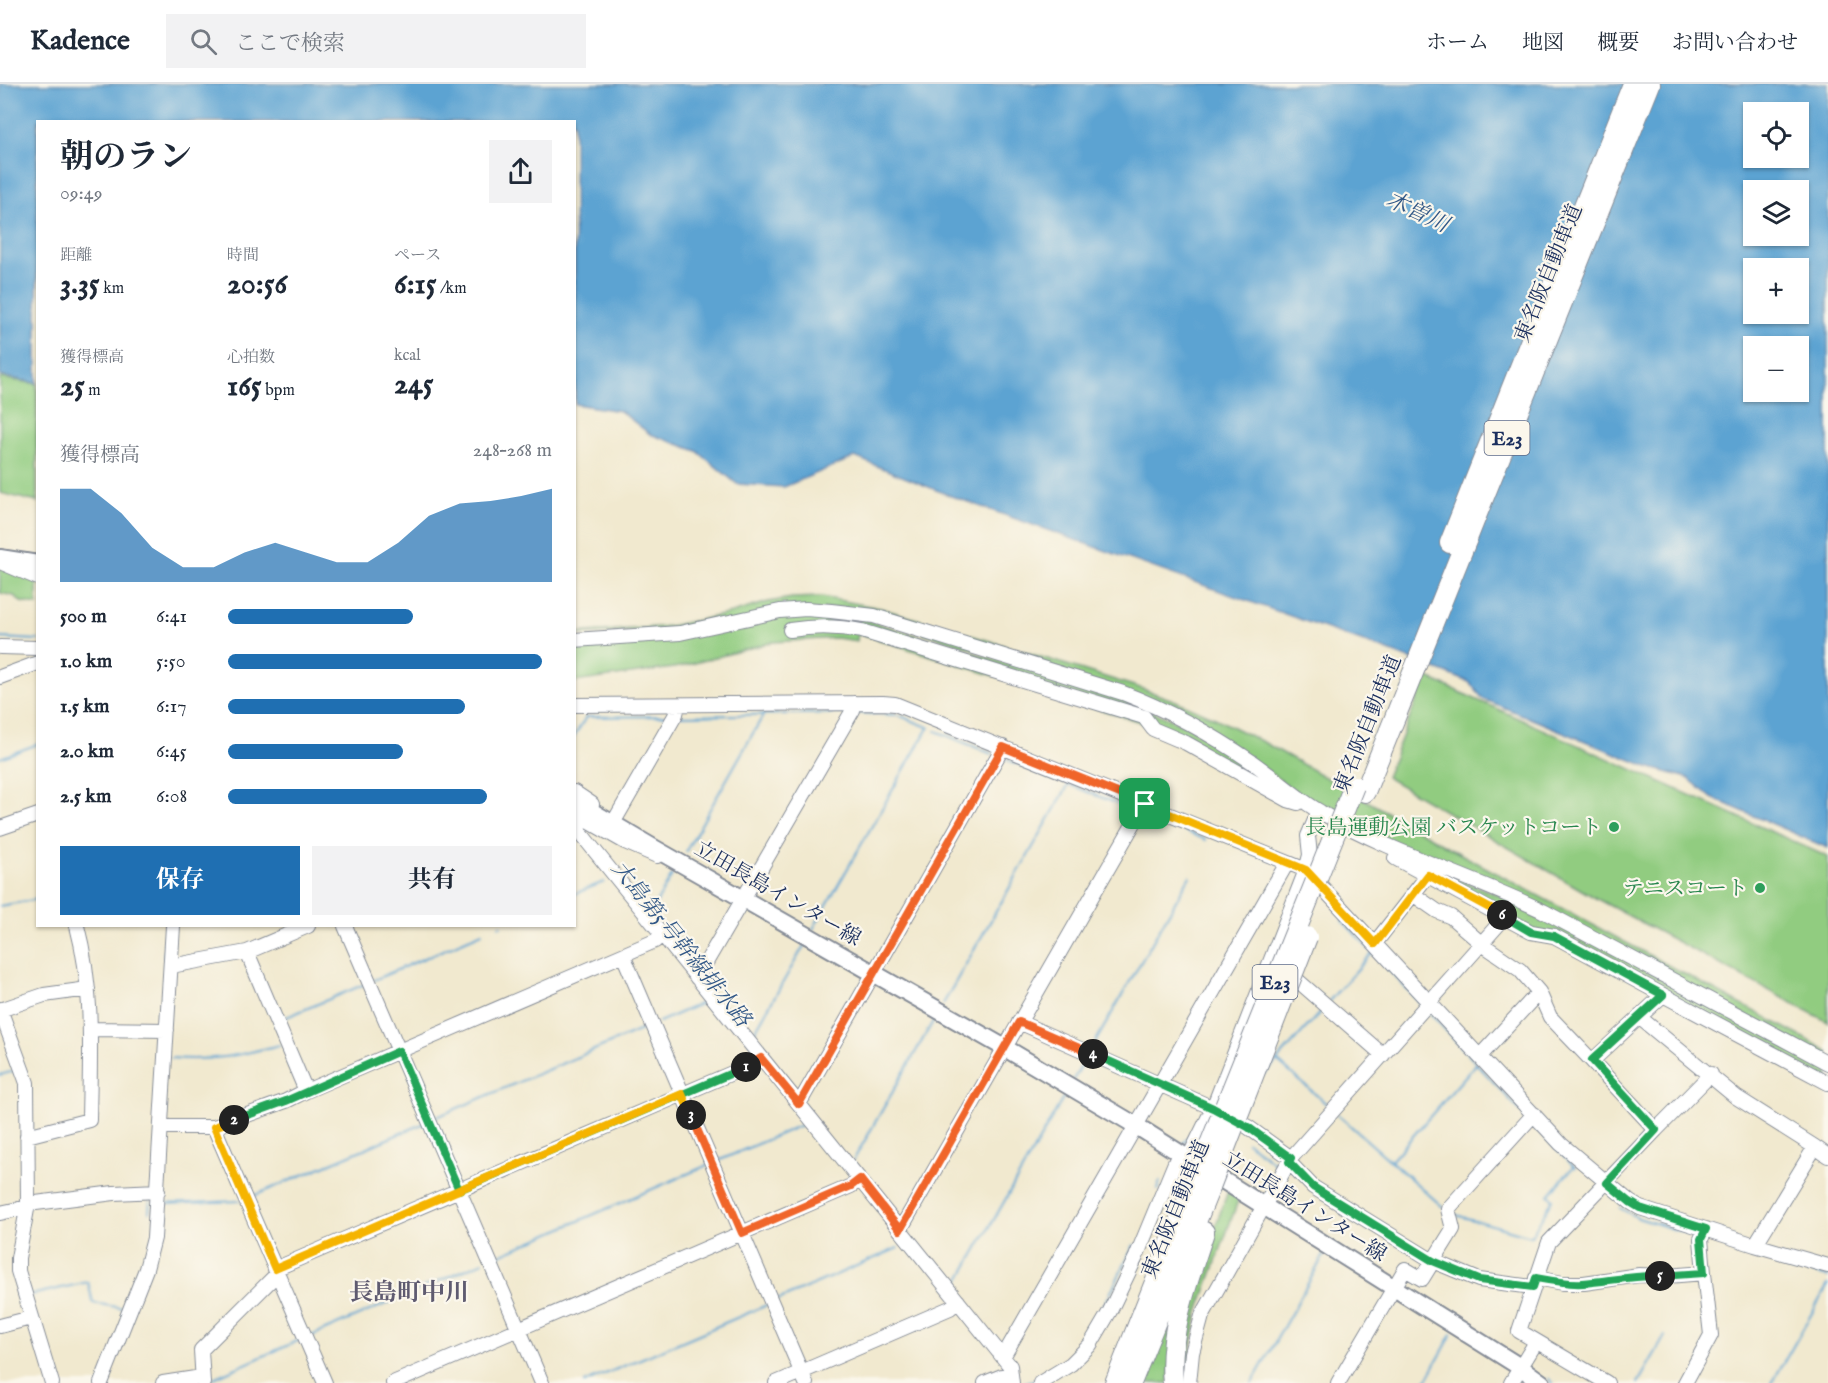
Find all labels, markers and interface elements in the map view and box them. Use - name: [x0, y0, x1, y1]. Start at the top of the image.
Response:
- search box: [166, 14, 586, 68]
- text: Kadence: [30, 24, 130, 59]
- icon: search: [187, 25, 220, 58]
- text: ここで検索: [235, 30, 345, 58]
- text: ホーム: [1426, 30, 1489, 57]
- text: 地図: [1522, 30, 1564, 57]
- text: 概要: [1597, 30, 1639, 57]
- text: お問い合わせ: [1672, 30, 1798, 57]
- map controls: [1743, 102, 1809, 402]
- button: locate: [1743, 102, 1809, 168]
- text: 朝のラン: [60, 137, 192, 179]
- button: share: [489, 140, 552, 203]
- button: layers: [1743, 180, 1809, 246]
- text: 09:49: [60, 181, 102, 206]
- water label: 木曽川: [1381, 186, 1455, 240]
- street label: 東名阪自動車道: [1509, 200, 1589, 347]
- text: 距離: [60, 246, 92, 266]
- text: 時間: [227, 246, 259, 266]
- text: ペース: [394, 246, 441, 266]
- button: +: [1743, 258, 1809, 324]
- text: 3.35: [60, 266, 100, 304]
- text: 20:56: [227, 266, 287, 304]
- text: 6:15: [394, 266, 437, 304]
- text: km: [100, 279, 124, 299]
- text: /km: [437, 279, 467, 299]
- button: −: [1743, 336, 1809, 402]
- text: kcal: [394, 346, 421, 366]
- text: 獲得標高: [60, 348, 124, 368]
- text: 心拍数: [227, 348, 275, 368]
- text: 245: [394, 366, 434, 404]
- text: 25: [60, 368, 85, 406]
- text: 165: [227, 368, 262, 406]
- text: m: [85, 381, 101, 401]
- text: bpm: [262, 381, 295, 401]
- road number: E23: [1484, 421, 1530, 455]
- text: 248–268 m: [473, 438, 552, 463]
- text: 獲得標高: [60, 443, 140, 468]
- text: 500 m: [60, 604, 107, 629]
- text: 6:41: [156, 604, 187, 629]
- text: 1.0 km: [60, 649, 112, 674]
- text: 5:50: [156, 649, 186, 674]
- street label: 東名阪自動車道: [1328, 651, 1408, 798]
- text: 1.5 km: [60, 694, 110, 719]
- text: 6:17: [156, 694, 187, 719]
- text: 2.0 km: [60, 739, 114, 764]
- text: 6:45: [156, 739, 187, 764]
- pin: [1119, 778, 1170, 829]
- text: 2.5 km: [60, 784, 111, 809]
- text: 6:08: [156, 784, 187, 809]
- icon: arrive: [1128, 787, 1161, 820]
- place label: 長島運動公園 バスケットコート: [1305, 815, 1602, 842]
- marker: 長島運動公園 バスケットコート: [1607, 820, 1621, 834]
- street label: 立田長島インター線: [689, 836, 865, 953]
- button: 保存: [60, 846, 300, 915]
- button: 共有: [312, 846, 552, 915]
- water label: 大島第5号幹線排水路: [605, 855, 757, 1035]
- place label: テニスコート: [1623, 876, 1748, 903]
- marker: テニスコート: [1753, 881, 1767, 895]
- pin: 6: [1487, 900, 1517, 930]
- text: 6: [1499, 905, 1505, 925]
- road number: E23: [1252, 965, 1298, 999]
- pin: 4: [1078, 1039, 1108, 1069]
- text: 4: [1089, 1044, 1097, 1064]
- pin: 1: [731, 1052, 761, 1082]
- text: 1: [743, 1057, 749, 1077]
- pin: 3: [676, 1100, 706, 1130]
- pin: 2: [219, 1105, 249, 1135]
- text: 3: [688, 1105, 694, 1125]
- text: 2: [230, 1110, 238, 1130]
- street label: 東名阪自動車道: [1136, 1136, 1216, 1283]
- street label: 立田長島インター線: [1217, 1146, 1391, 1269]
- pin: 5: [1645, 1261, 1675, 1291]
- text: 5: [1657, 1266, 1663, 1286]
- district label: 長島町中川: [349, 1278, 469, 1309]

